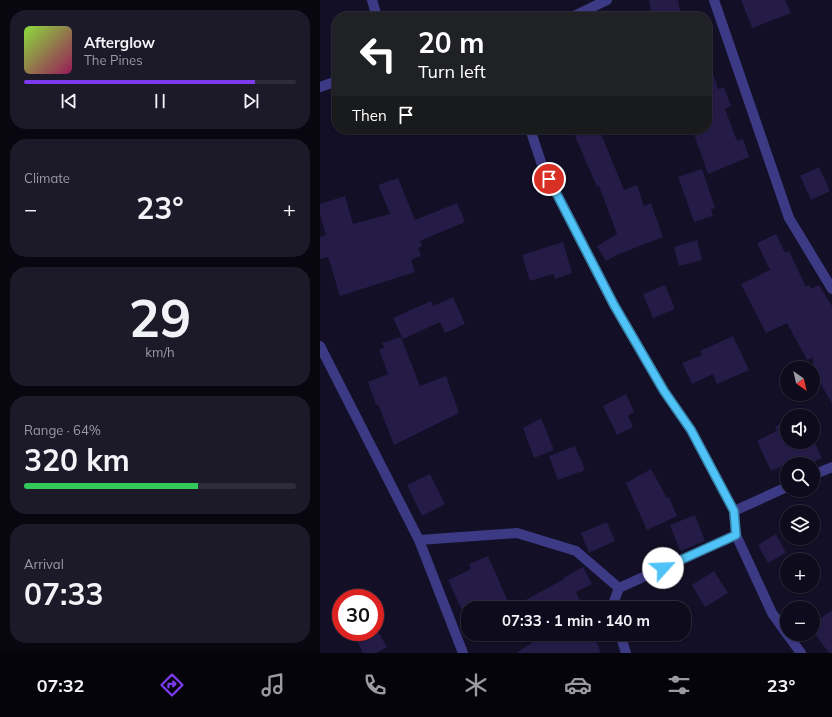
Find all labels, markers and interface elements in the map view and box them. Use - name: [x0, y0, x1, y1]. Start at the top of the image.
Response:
- text: 20 m: [418, 25, 484, 60]
- icon: left: [352, 28, 404, 80]
- text: Afterglow: [84, 33, 155, 52]
- text: The Pines: [84, 52, 143, 68]
- text: Turn left: [418, 60, 486, 83]
- icon: previous: [58, 90, 80, 112]
- icon: pause: [149, 90, 171, 112]
- icon: next: [240, 90, 262, 112]
- icon: arrive: [395, 104, 417, 126]
- text: Then: [352, 106, 387, 125]
- pin: [532, 162, 566, 196]
- icon: arrive: [538, 168, 560, 190]
- text: Climate: [24, 170, 70, 186]
- text: 23°: [136, 189, 184, 227]
- text: −: [24, 195, 37, 223]
- text: +: [283, 195, 296, 223]
- text: 29: [129, 285, 191, 350]
- text: km/h: [145, 344, 175, 360]
- north arrow: [780, 361, 820, 401]
- map controls: [780, 361, 820, 641]
- button: sound: [780, 409, 820, 449]
- text: Range · 64%: [24, 422, 101, 438]
- text: 320 km: [24, 441, 130, 479]
- button: search: [780, 457, 820, 497]
- button: layers: [780, 505, 820, 545]
- position arrow: [642, 547, 684, 589]
- button: +: [780, 553, 820, 593]
- text: Arrival: [24, 556, 64, 572]
- text: 07:33: [24, 575, 103, 613]
- speed limit sign: 30: [332, 589, 384, 641]
- button: −: [780, 601, 820, 641]
- text: 07:33 · 1 min · 140 m: [502, 611, 650, 630]
- icon: directions: [158, 671, 186, 699]
- icon: music: [259, 671, 287, 699]
- icon: phone: [361, 671, 389, 699]
- icon: climate: [462, 671, 490, 699]
- icon: car: [564, 671, 592, 699]
- icon: filters: [665, 671, 693, 699]
- text: 07:32: [37, 674, 84, 697]
- text: 23°: [767, 674, 795, 697]

